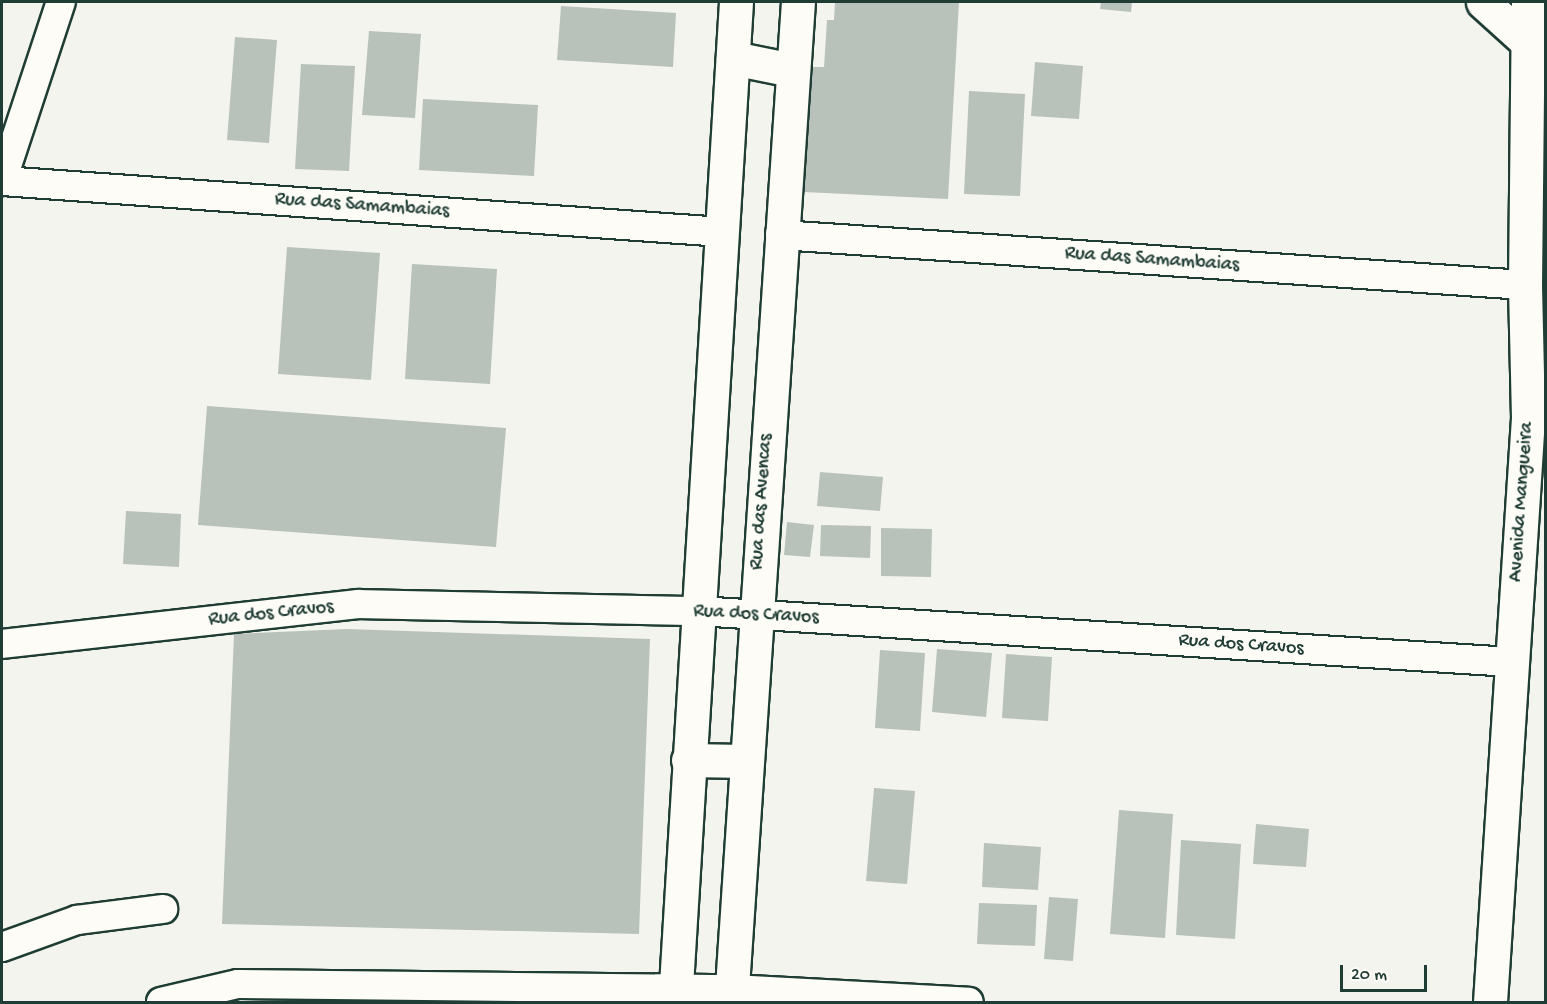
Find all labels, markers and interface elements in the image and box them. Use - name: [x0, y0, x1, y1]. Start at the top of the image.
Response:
- street label: Rua das Samambaias: [274, 188, 450, 224]
- street label: Rua das Samambaias: [1064, 242, 1240, 278]
- street label: Avenida Mangueira: [1504, 421, 1540, 583]
- street label: Rua das Avencas: [745, 433, 779, 571]
- street label: Rua dos Cravos: [207, 596, 335, 632]
- street label: Rua dos Cravos: [693, 600, 819, 630]
- street label: Rua dos Cravos: [1178, 629, 1304, 661]
- scale bar: [1343, 953, 1430, 991]
- text: 20 m: [1351, 965, 1387, 986]

